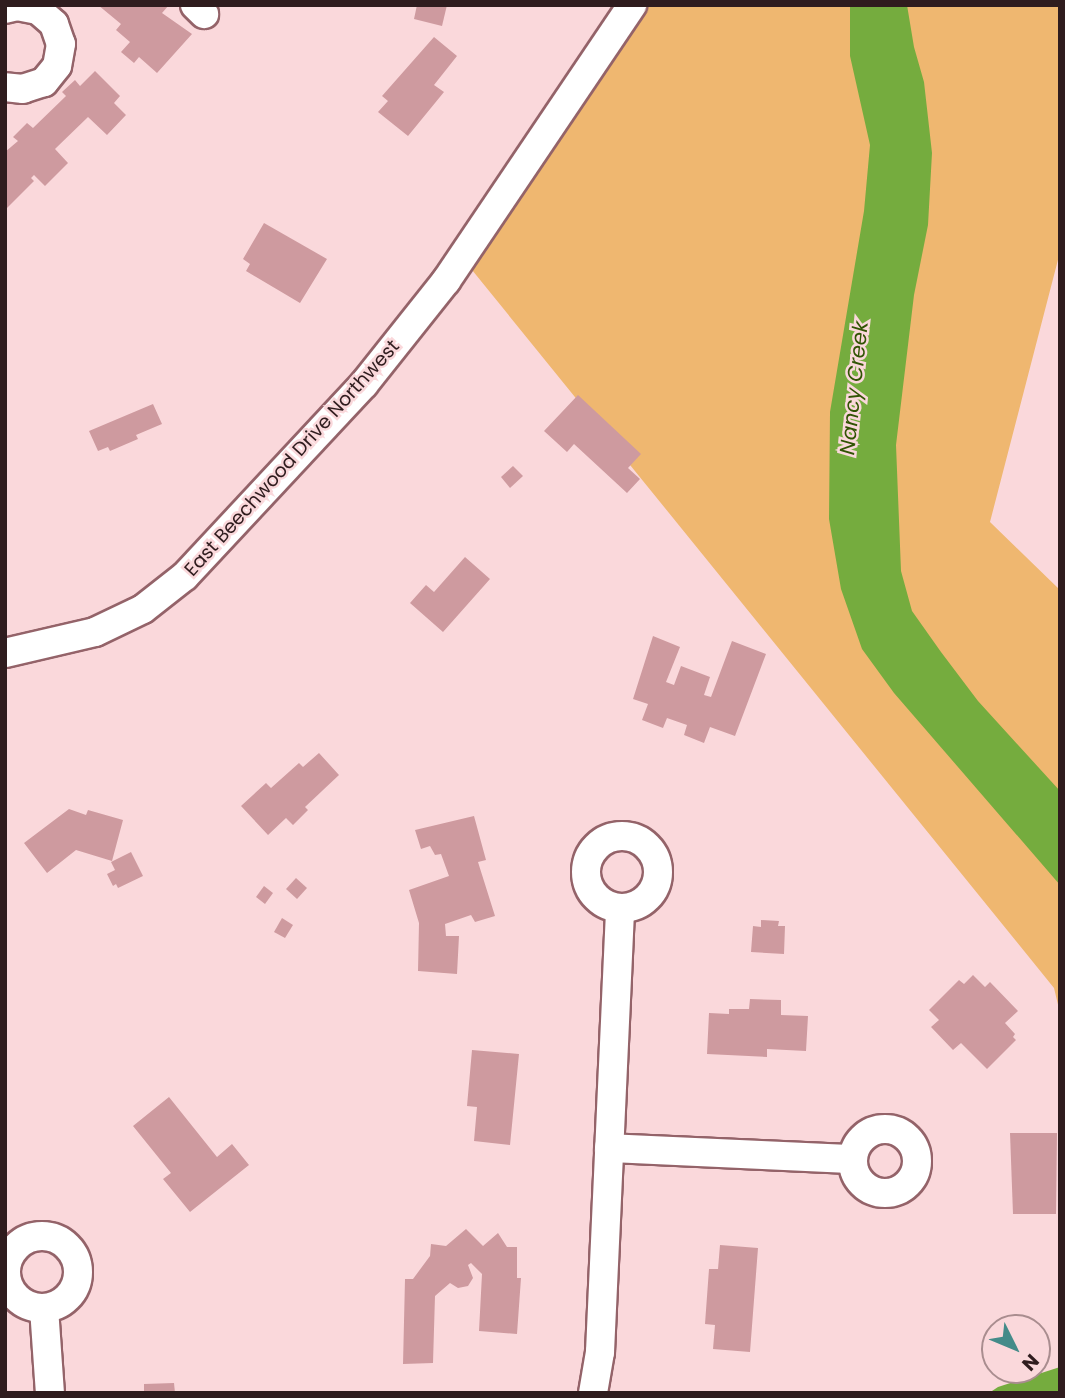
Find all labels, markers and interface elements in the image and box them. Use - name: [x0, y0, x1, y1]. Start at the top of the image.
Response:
- water label: Nancy Creek: [834, 320, 874, 456]
- street label: East Beechwood Drive Northwest: [180, 335, 404, 581]
- north arrow: [981, 1314, 1051, 1384]
- text: N: [1016, 1348, 1045, 1377]

